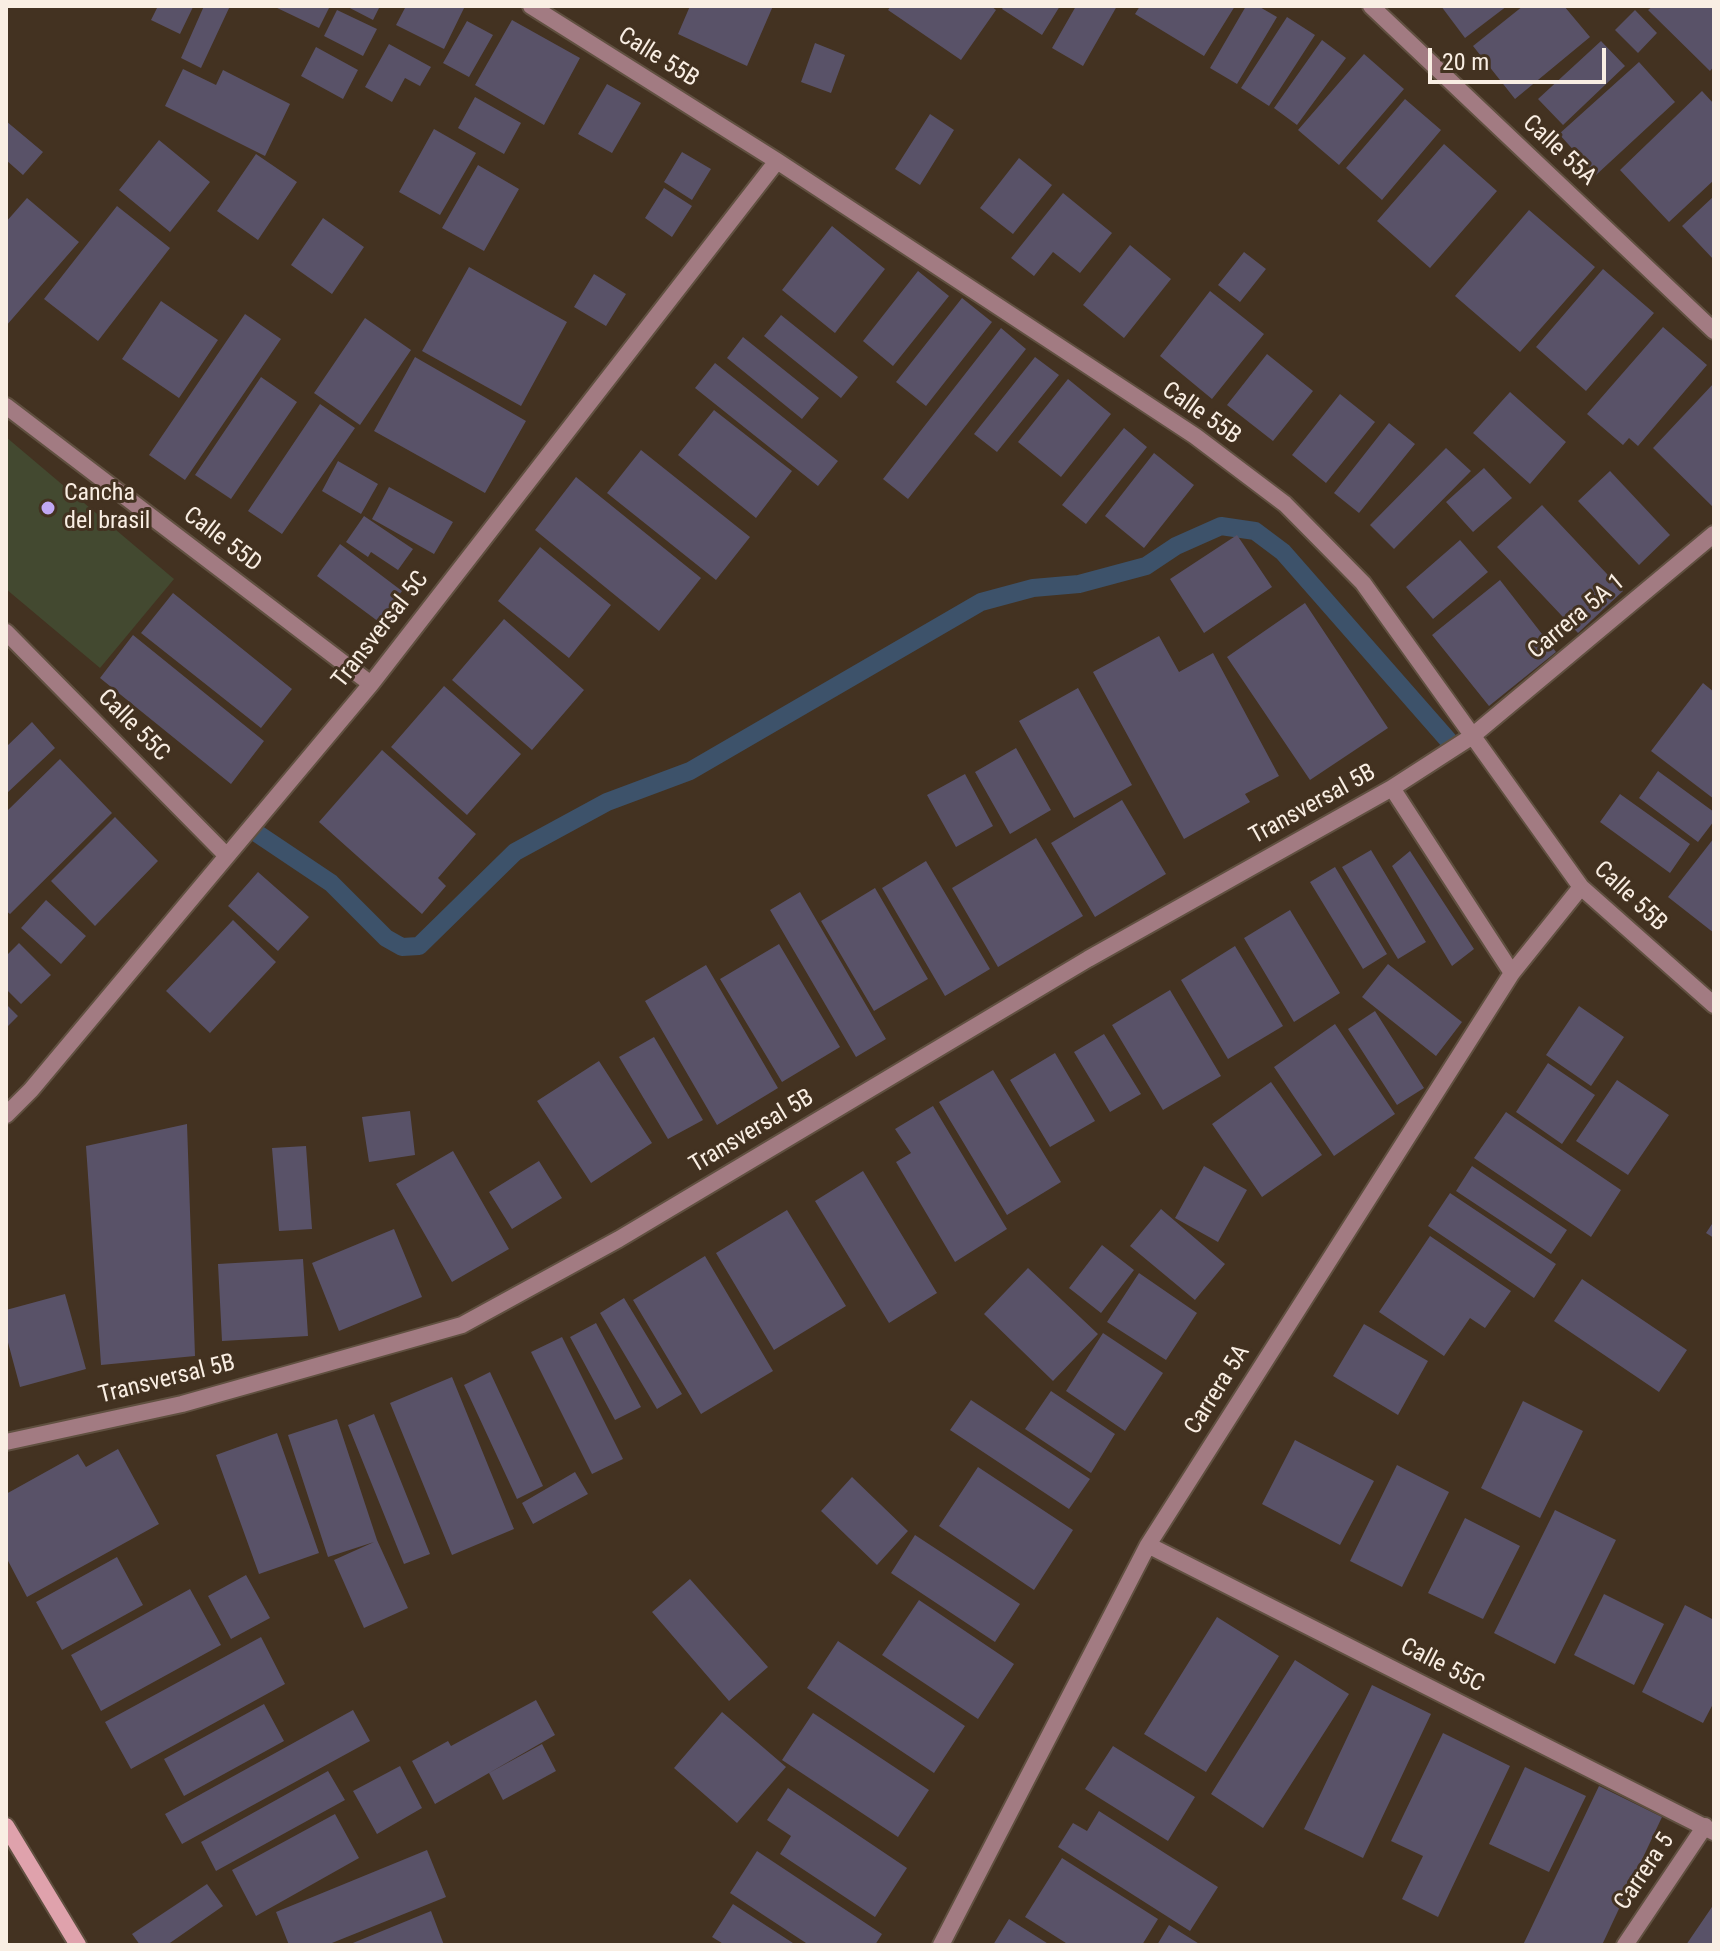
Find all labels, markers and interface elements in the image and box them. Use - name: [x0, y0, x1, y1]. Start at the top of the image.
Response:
- street label: Calle 55B: [612, 22, 704, 94]
- scale bar: [1432, 32, 1610, 82]
- text: 20 m: [1442, 48, 1489, 76]
- street label: Calle 55A: [1516, 110, 1602, 192]
- street label: Calle 55B: [1156, 376, 1246, 452]
- place label: Cancha del brasil: [64, 480, 150, 536]
- marker: Cancha del brasil: [39, 499, 57, 517]
- street label: Calle 55D: [177, 501, 267, 579]
- street label: Transversal 5C: [327, 566, 435, 694]
- street label: Carrera 5A 1: [1523, 568, 1631, 666]
- street label: Calle 55C: [91, 684, 175, 768]
- street label: Transversal 5B: [1245, 759, 1381, 851]
- street label: Calle 55B: [1587, 856, 1673, 938]
- street label: Transversal 5B: [685, 1084, 819, 1180]
- street label: Carrera 5A: [1179, 1340, 1257, 1440]
- street label: Transversal 5B: [96, 1349, 238, 1411]
- street label: Calle 55C: [1395, 1633, 1489, 1699]
- street label: Carrera 5: [1609, 1828, 1681, 1916]

